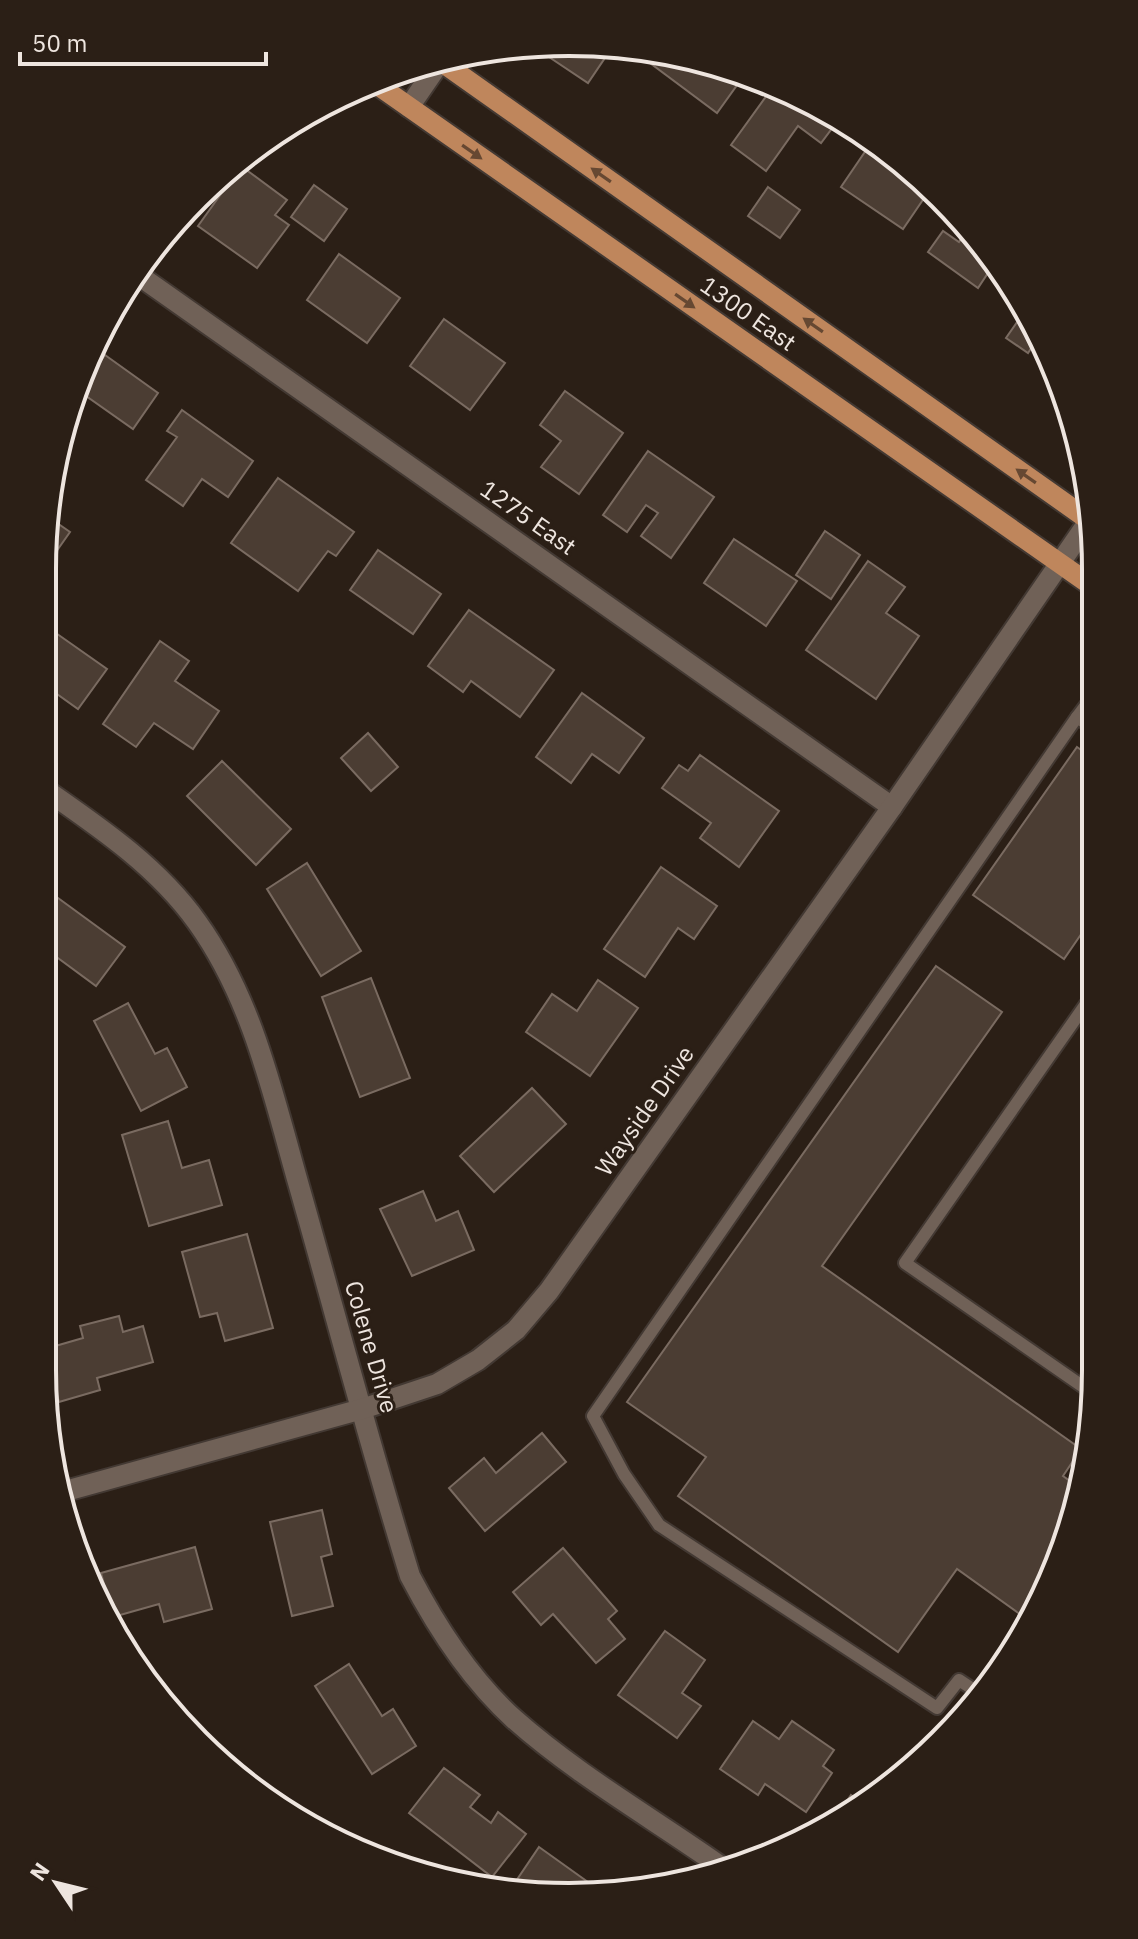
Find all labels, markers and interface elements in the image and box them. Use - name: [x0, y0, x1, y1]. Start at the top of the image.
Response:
- scale bar: [20, 16, 266, 66]
- text: 50 m: [32, 27, 87, 59]
- one-way arrow: [462, 143, 483, 159]
- one-way arrow: [591, 168, 612, 183]
- street label: 1300 East: [694, 269, 803, 358]
- one-way arrow: [674, 293, 695, 308]
- one-way arrow: [803, 318, 824, 334]
- one-way arrow: [1015, 469, 1036, 484]
- street label: 1275 East: [474, 473, 583, 562]
- street label: Wayside Drive: [588, 1039, 701, 1182]
- street label: Colene Drive: [338, 1277, 406, 1417]
- north arrow: [16, 1843, 96, 1923]
- text: N: [23, 1856, 56, 1886]

